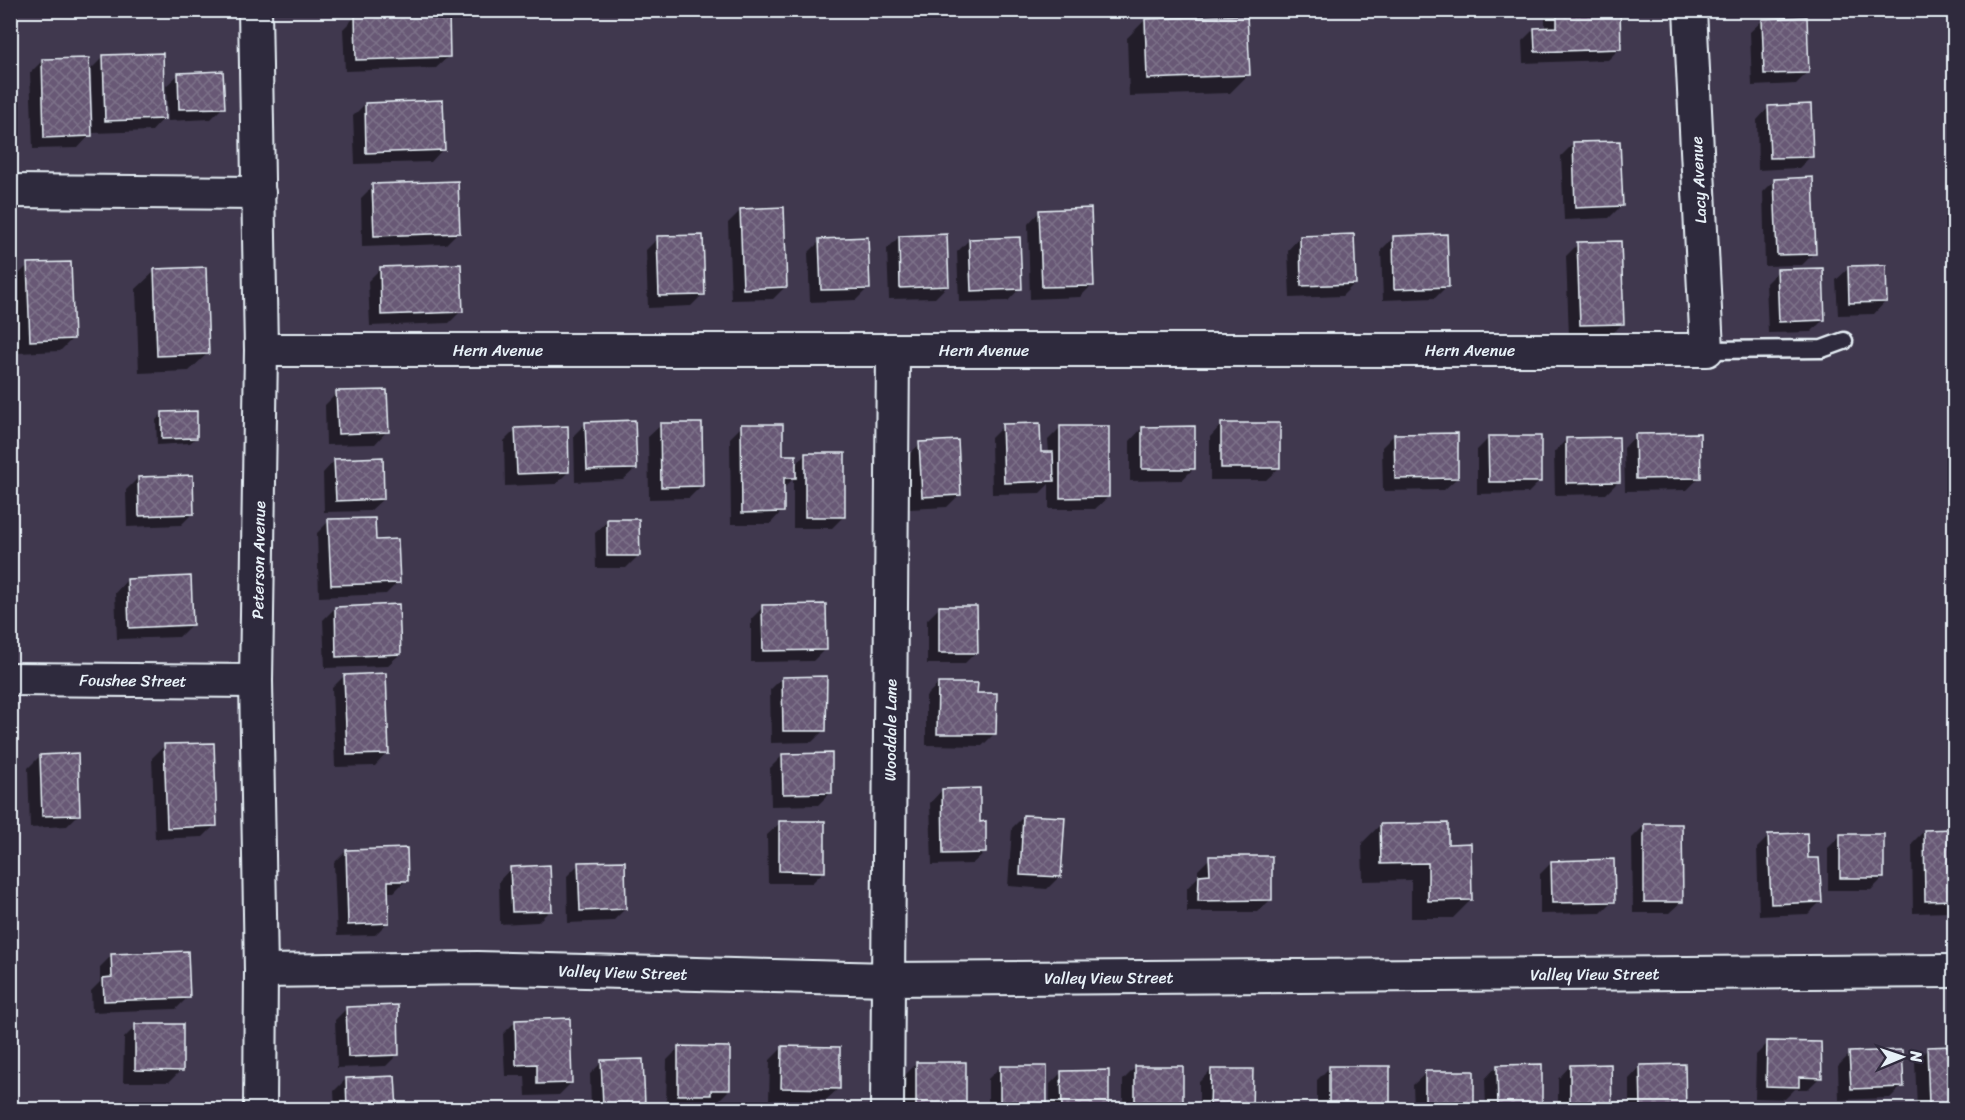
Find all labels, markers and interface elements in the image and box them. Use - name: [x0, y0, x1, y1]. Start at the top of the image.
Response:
- street label: Lacy Avenue: [1682, 136, 1715, 224]
- street label: Hern Avenue: [453, 336, 543, 365]
- street label: Hern Avenue: [939, 336, 1029, 365]
- street label: Hern Avenue: [1425, 336, 1515, 365]
- street label: Peterson Avenue: [243, 500, 274, 619]
- street label: Foushee Street: [79, 666, 187, 695]
- street label: Wooddale Lane: [876, 678, 905, 781]
- street label: Valley View Street: [558, 956, 688, 989]
- street label: Valley View Street: [1530, 959, 1660, 989]
- street label: Valley View Street: [1044, 963, 1174, 993]
- north arrow: [1872, 1027, 1932, 1087]
- text: N: [1902, 1049, 1931, 1063]

